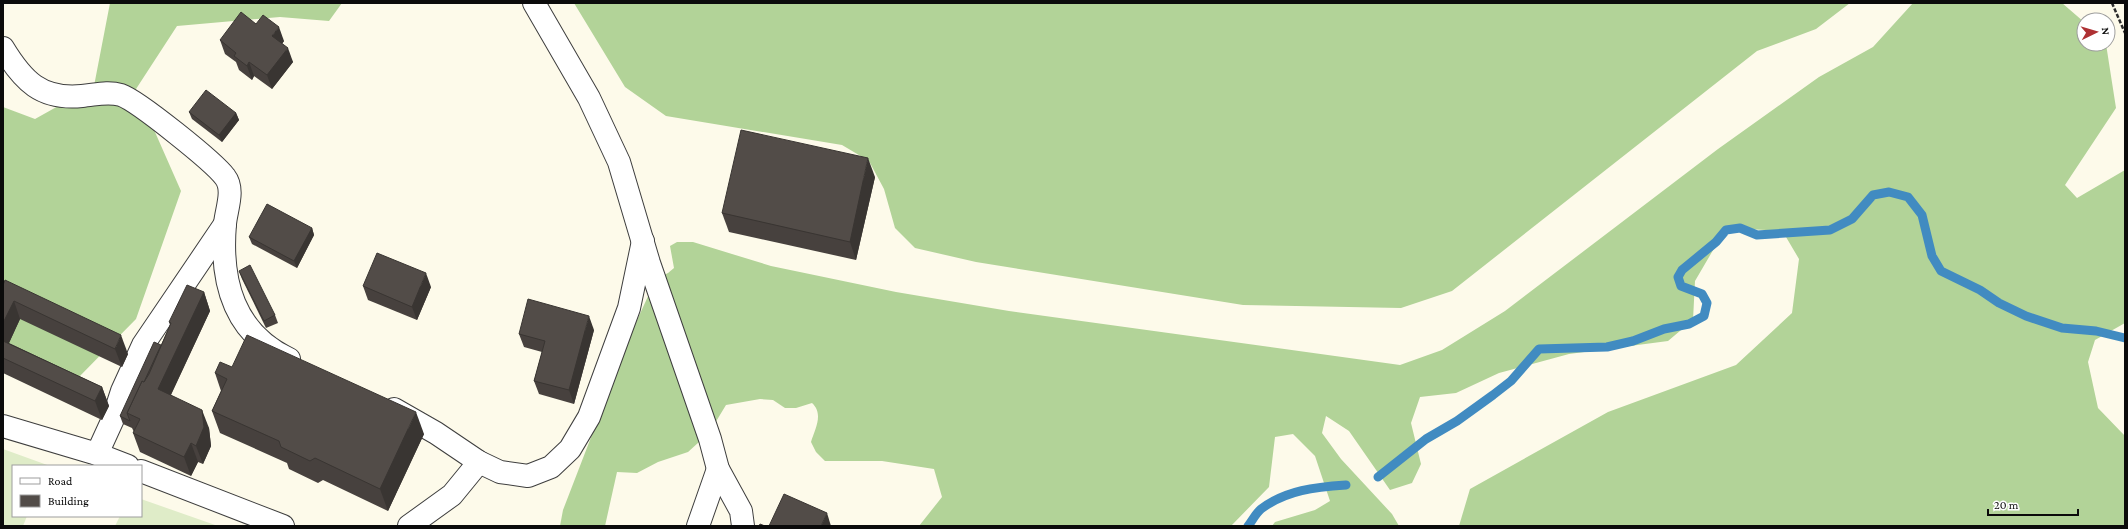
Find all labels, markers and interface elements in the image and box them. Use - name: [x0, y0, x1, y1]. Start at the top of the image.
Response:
- north arrow: [2076, 12, 2116, 52]
- text: N: [2100, 27, 2112, 36]
- legend: [12, 465, 142, 517]
- text: Road: [48, 474, 73, 488]
- scale bar: [1988, 491, 2078, 517]
- text: Building: [48, 494, 89, 508]
- text: 20 m: [1994, 498, 2019, 512]

